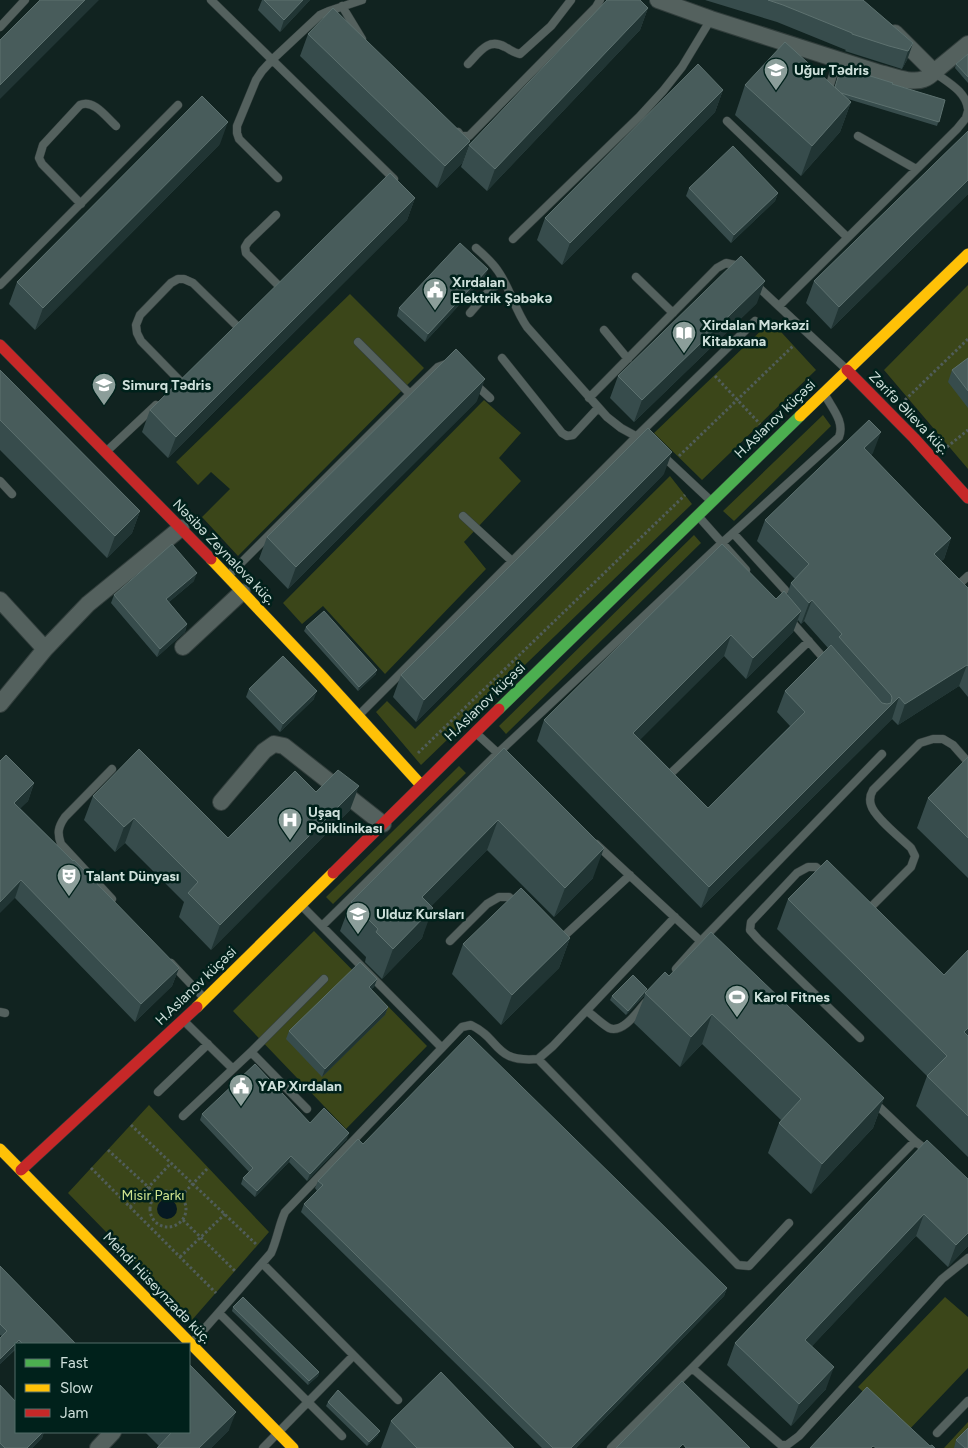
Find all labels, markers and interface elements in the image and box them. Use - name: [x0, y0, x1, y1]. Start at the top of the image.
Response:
- school or university icon: Uğur Tədris: [763, 57, 789, 91]
- place label: Uğur Tədris: [794, 62, 869, 79]
- place label: Xırdalan Elektrik Şəbəkə: [452, 274, 552, 307]
- public building icon: Xırdalan Elektrik Şəbəkə: [422, 277, 448, 311]
- place label: Xirdalan Mərkəzi Kitabxana: [702, 317, 809, 350]
- library icon: Xirdalan Mərkəzi Kitabxana: [671, 320, 697, 354]
- street label: Zərifə Əlieva küç.: [865, 368, 953, 458]
- school or university icon: Simurq Tədris: [91, 372, 117, 406]
- street label: H.Aslanov küçəsi: [731, 376, 819, 462]
- place label: Simurq Tədris: [122, 377, 212, 394]
- street label: Nəsibə Zeynalova küç.: [169, 496, 279, 608]
- street label: H.Aslanov küçəsi: [441, 659, 529, 745]
- place label: Uşaq Poliklinikası: [308, 804, 383, 837]
- hospital icon: Uşaq Poliklinikası: [277, 807, 303, 841]
- theatre icon: Talant Dünyası: [56, 863, 82, 897]
- place label: Talant Dünyası: [86, 868, 180, 885]
- school or university icon: Ulduz Kursları: [345, 901, 371, 935]
- place label: Ulduz Kursları: [376, 906, 464, 923]
- street label: H.Aslanov küçəsi: [152, 943, 240, 1029]
- sports icon: Karol Fitnes: [724, 984, 750, 1018]
- place label: Karol Fitnes: [754, 989, 830, 1006]
- public building icon: YAP Xırdalan: [228, 1073, 254, 1107]
- place label: YAP Xırdalan: [258, 1078, 342, 1095]
- park label: Misir Parkı: [122, 1187, 184, 1204]
- street label: Mehdi Hüseynzadə küç.: [99, 1229, 215, 1347]
- legend: [15, 1343, 190, 1433]
- text: Fast: [60, 1354, 89, 1372]
- text: Slow: [60, 1379, 93, 1397]
- text: Jam: [60, 1404, 88, 1422]

